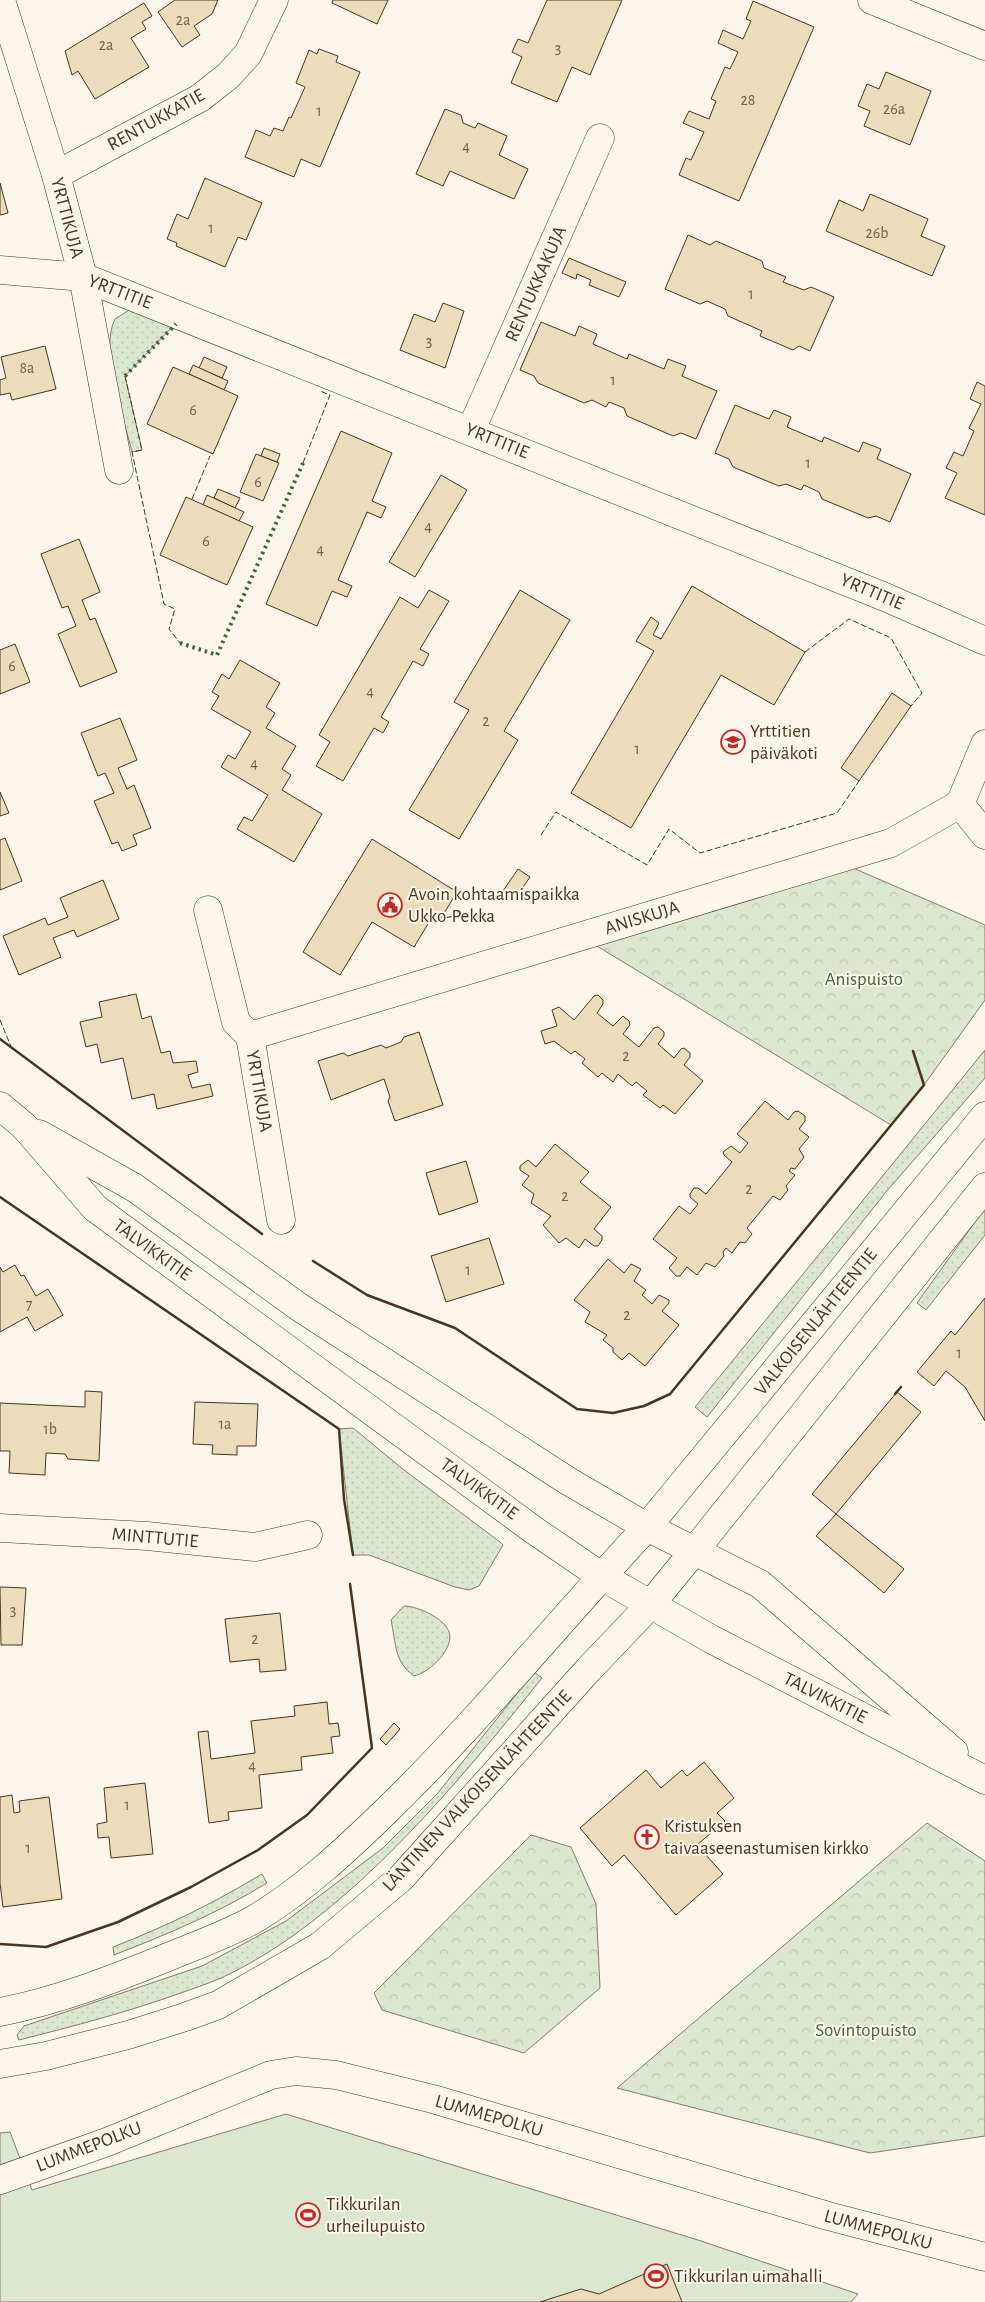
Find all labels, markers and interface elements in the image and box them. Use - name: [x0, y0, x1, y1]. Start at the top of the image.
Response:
- house number: 2a: [176, 12, 190, 28]
- house number: 2a: [99, 37, 113, 53]
- house number: 3: [555, 40, 561, 56]
- street label: RENTUKKATIE: [104, 86, 208, 154]
- house number: 28: [741, 92, 755, 108]
- house number: 26a: [883, 101, 905, 117]
- house number: 1: [316, 103, 322, 119]
- house number: 4: [462, 138, 470, 154]
- street label: YRTTIKUJA: [47, 176, 87, 260]
- house number: 1: [208, 220, 214, 236]
- street label: RENTUKKAKUJA: [502, 223, 570, 345]
- house number: 26b: [865, 225, 889, 241]
- street label: YRTTITIE: [85, 271, 155, 313]
- house number: 1: [748, 286, 754, 302]
- house number: 3: [426, 333, 432, 349]
- house number: 8a: [20, 360, 34, 376]
- house number: 1: [610, 372, 616, 388]
- house number: 6: [189, 402, 197, 418]
- street label: YRTTITIE: [462, 420, 532, 462]
- house number: 1: [805, 455, 811, 471]
- house number: 6: [254, 474, 262, 490]
- house number: 4: [424, 518, 432, 534]
- house number: 6: [202, 533, 210, 549]
- house number: 4: [316, 541, 324, 557]
- street label: YRTTITIE: [838, 570, 906, 614]
- house number: 6: [8, 658, 16, 674]
- house number: 4: [366, 683, 374, 699]
- house number: 2: [482, 713, 490, 729]
- place label: Yrttitien päiväkoti: [750, 722, 818, 763]
- school or university icon: Yrttitien päiväkoti: [720, 729, 746, 755]
- house number: 1: [634, 741, 640, 757]
- house number: 4: [250, 755, 258, 771]
- place label: Avoin kohtaamispaikka Ukko-Pekka: [408, 885, 580, 926]
- public building icon: Avoin kohtaamispaikka Ukko-Pekka: [377, 892, 403, 918]
- street label: ANISKUJA: [602, 898, 682, 938]
- park label: Anispuisto: [825, 970, 903, 989]
- house number: 2: [622, 1048, 630, 1064]
- street label: YRTTIKUJA: [242, 1049, 276, 1133]
- house number: 2: [745, 1181, 753, 1197]
- house number: 2: [561, 1188, 569, 1204]
- street label: TALVIKKITIE: [110, 1216, 194, 1284]
- street label: VALKOISENLÄHTEENTIE: [750, 1244, 881, 1399]
- house number: 1: [465, 1262, 471, 1278]
- house number: 7: [26, 1297, 33, 1313]
- house number: 2: [623, 1307, 631, 1323]
- house number: 1: [956, 1345, 962, 1361]
- house number: 1a: [219, 1416, 231, 1432]
- house number: 1b: [43, 1421, 57, 1437]
- street label: TALVIKKITIE: [437, 1455, 521, 1523]
- street label: MINTTUTIE: [111, 1525, 199, 1551]
- house number: 3: [10, 1602, 16, 1618]
- house number: 2: [251, 1631, 259, 1647]
- street label: TALVIKKITIE: [780, 1669, 870, 1727]
- street label: LÄNTINEN VALKOISENLÄHTEENTIE: [378, 1686, 575, 1895]
- house number: 4: [248, 1757, 256, 1773]
- house number: 1: [124, 1797, 130, 1813]
- place label: Kristuksen taivaaseenastumisen kirkko: [664, 1817, 869, 1858]
- church icon: Kristuksen taivaaseenastumisen kirkko: [634, 1824, 660, 1850]
- house number: 1: [25, 1840, 31, 1856]
- park label: Sovintopuisto: [815, 2021, 917, 2040]
- street label: LUMMEPOLKU: [433, 2092, 545, 2140]
- street label: LUMMEPOLKU: [34, 2118, 144, 2176]
- place label: Tikkurilan urheilupuisto: [326, 2195, 425, 2236]
- sports icon: Tikkurilan urheilupuisto: [295, 2202, 321, 2228]
- street label: LUMMEPOLKU: [822, 2206, 934, 2254]
- sports icon: Tikkurilan uimahalli: [643, 2263, 669, 2289]
- place label: Tikkurilan uimahalli: [674, 2267, 823, 2286]

